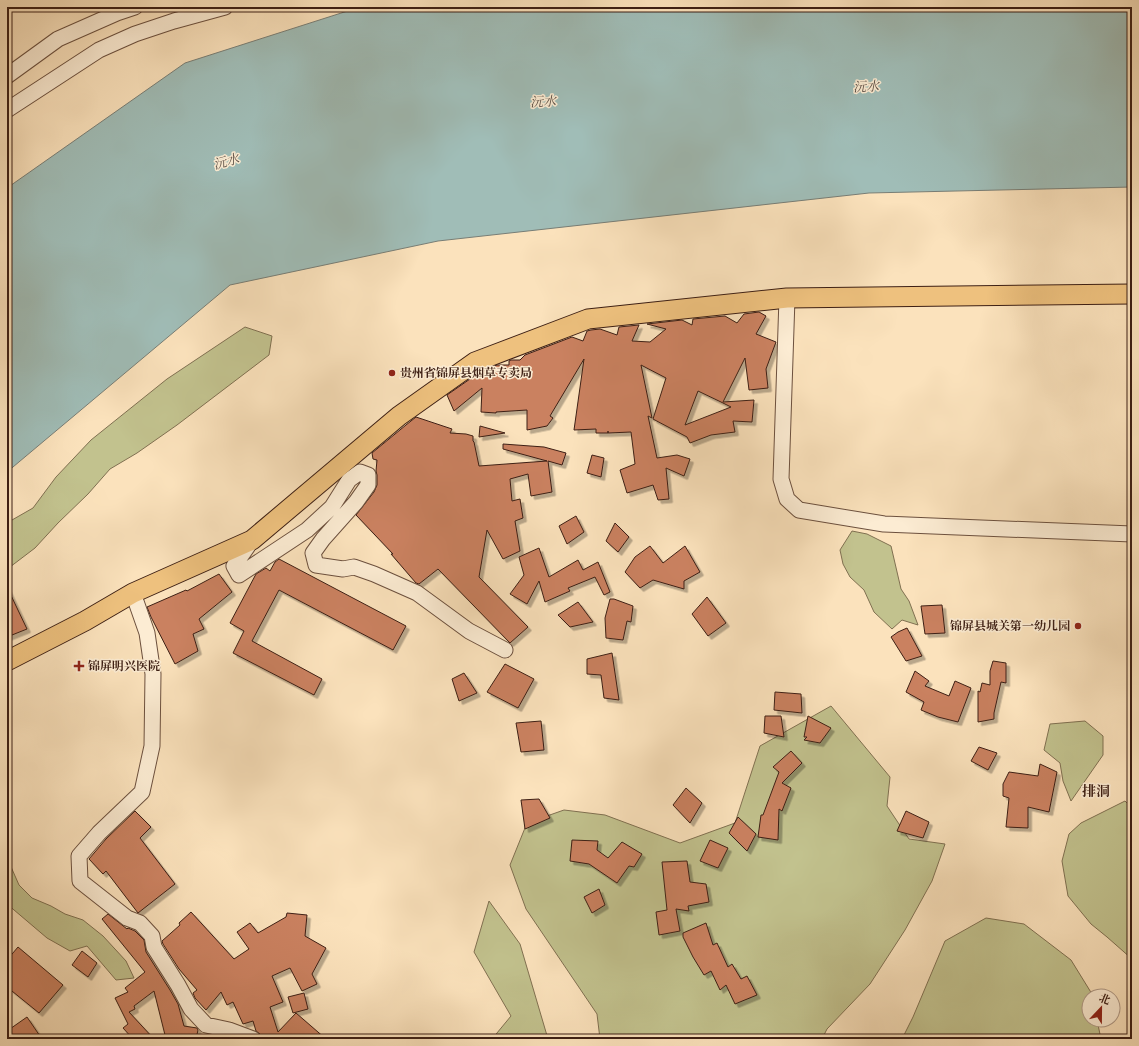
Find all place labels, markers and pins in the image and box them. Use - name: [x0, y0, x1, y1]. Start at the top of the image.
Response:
- place label: 贵州省锦屏县烟草专卖局: [400, 366, 532, 382]
- marker: 贵州省锦屏县烟草专卖局: [387, 368, 397, 378]
- place label: 锦屏县城关第一幼儿园: [950, 619, 1070, 635]
- marker: 锦屏县城关第一幼儿园: [1073, 621, 1083, 631]
- place label: 锦屏明兴医院: [88, 659, 160, 675]
- marker: 锦屏明兴医院: [73, 660, 85, 672]

